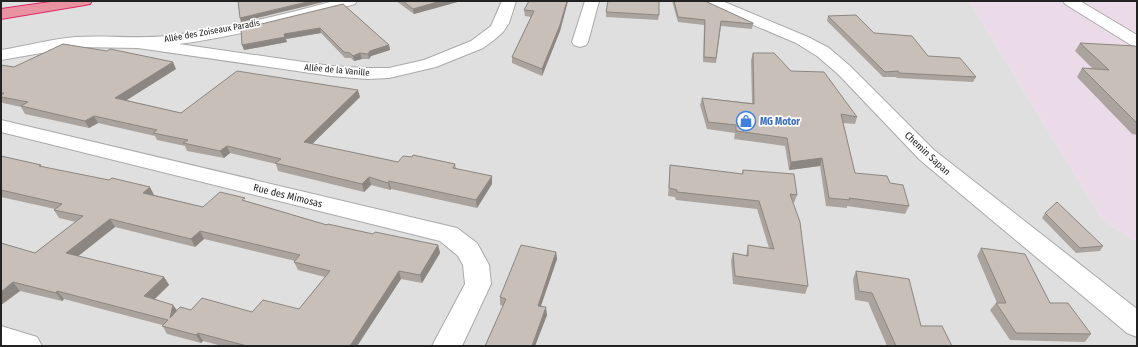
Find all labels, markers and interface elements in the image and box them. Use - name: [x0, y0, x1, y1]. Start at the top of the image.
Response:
- street label: Allée des Zoiseaux Paradis: [163, 18, 261, 44]
- street label: Allée de la Vanille: [304, 62, 371, 78]
- shop icon: MG Motor: [735, 110, 757, 132]
- place label: MG Motor: [760, 116, 800, 128]
- street label: Chemin Sapan: [902, 129, 953, 178]
- street label: Rue des Mimosas: [252, 182, 324, 210]

